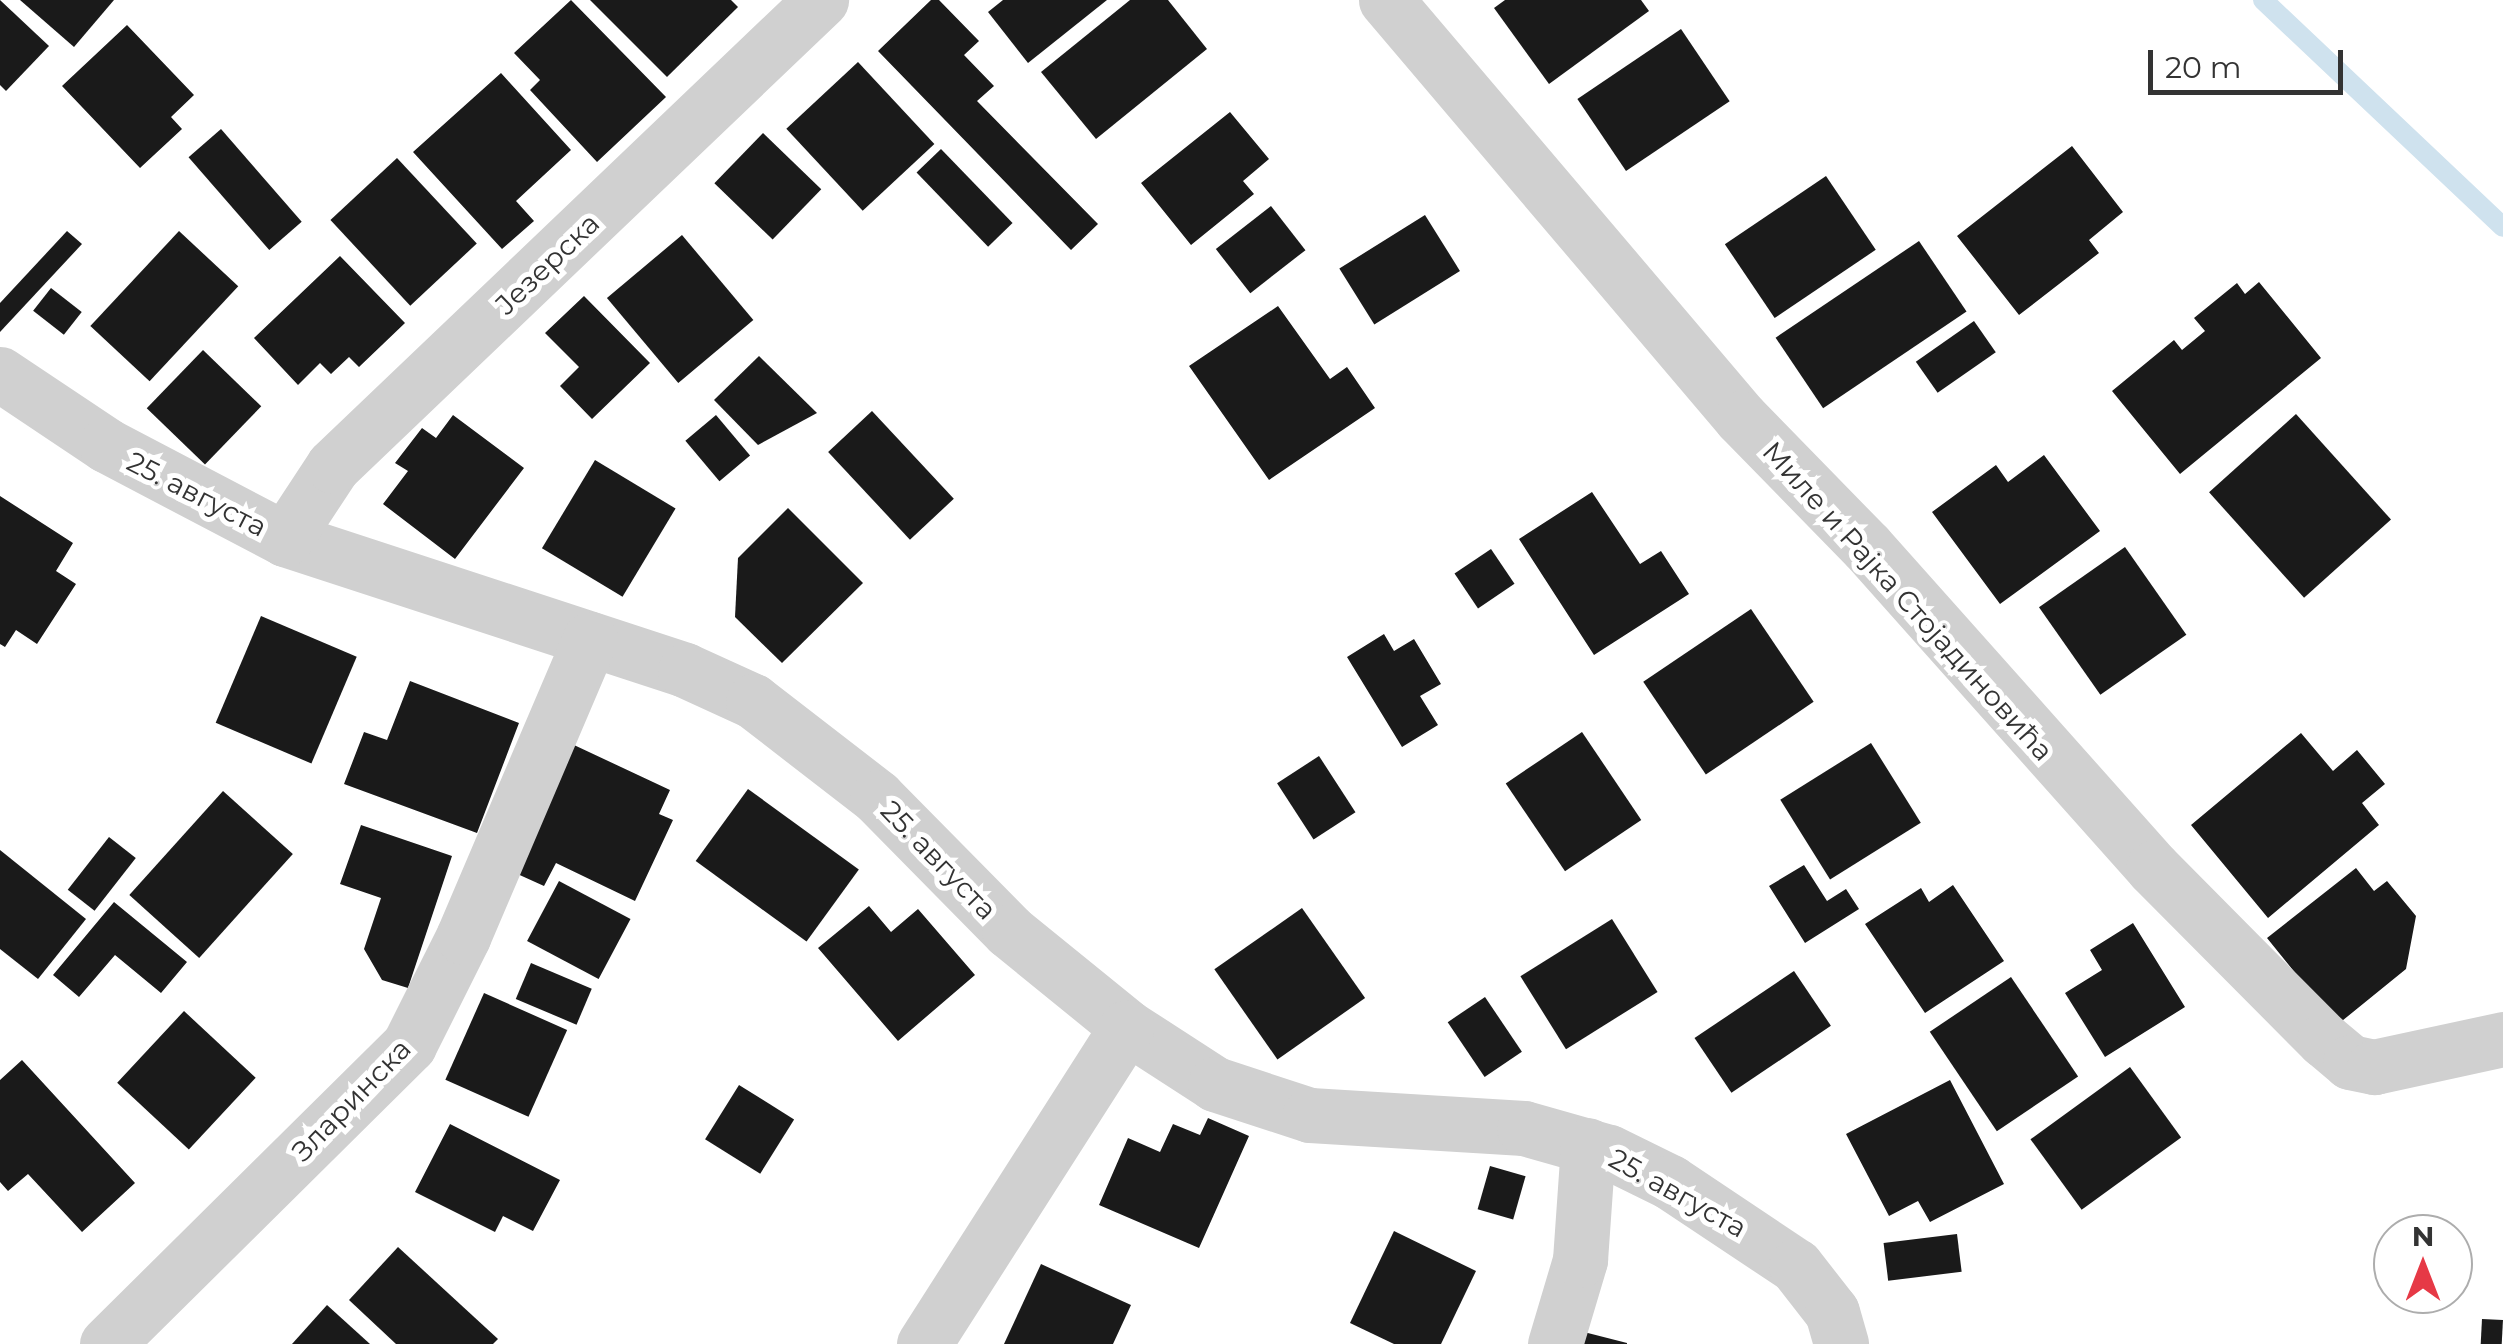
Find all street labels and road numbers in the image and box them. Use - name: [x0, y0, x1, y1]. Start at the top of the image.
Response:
- street label: Језерска: [488, 206, 606, 322]
- street label: Миле и Рајка Стојадиновића: [1756, 435, 2060, 767]
- street label: 25. августа: [122, 445, 272, 543]
- street label: 25. августа: [874, 794, 1004, 926]
- street label: Зларинска: [284, 1032, 418, 1168]
- street label: 25. августа: [1603, 1141, 1753, 1245]

